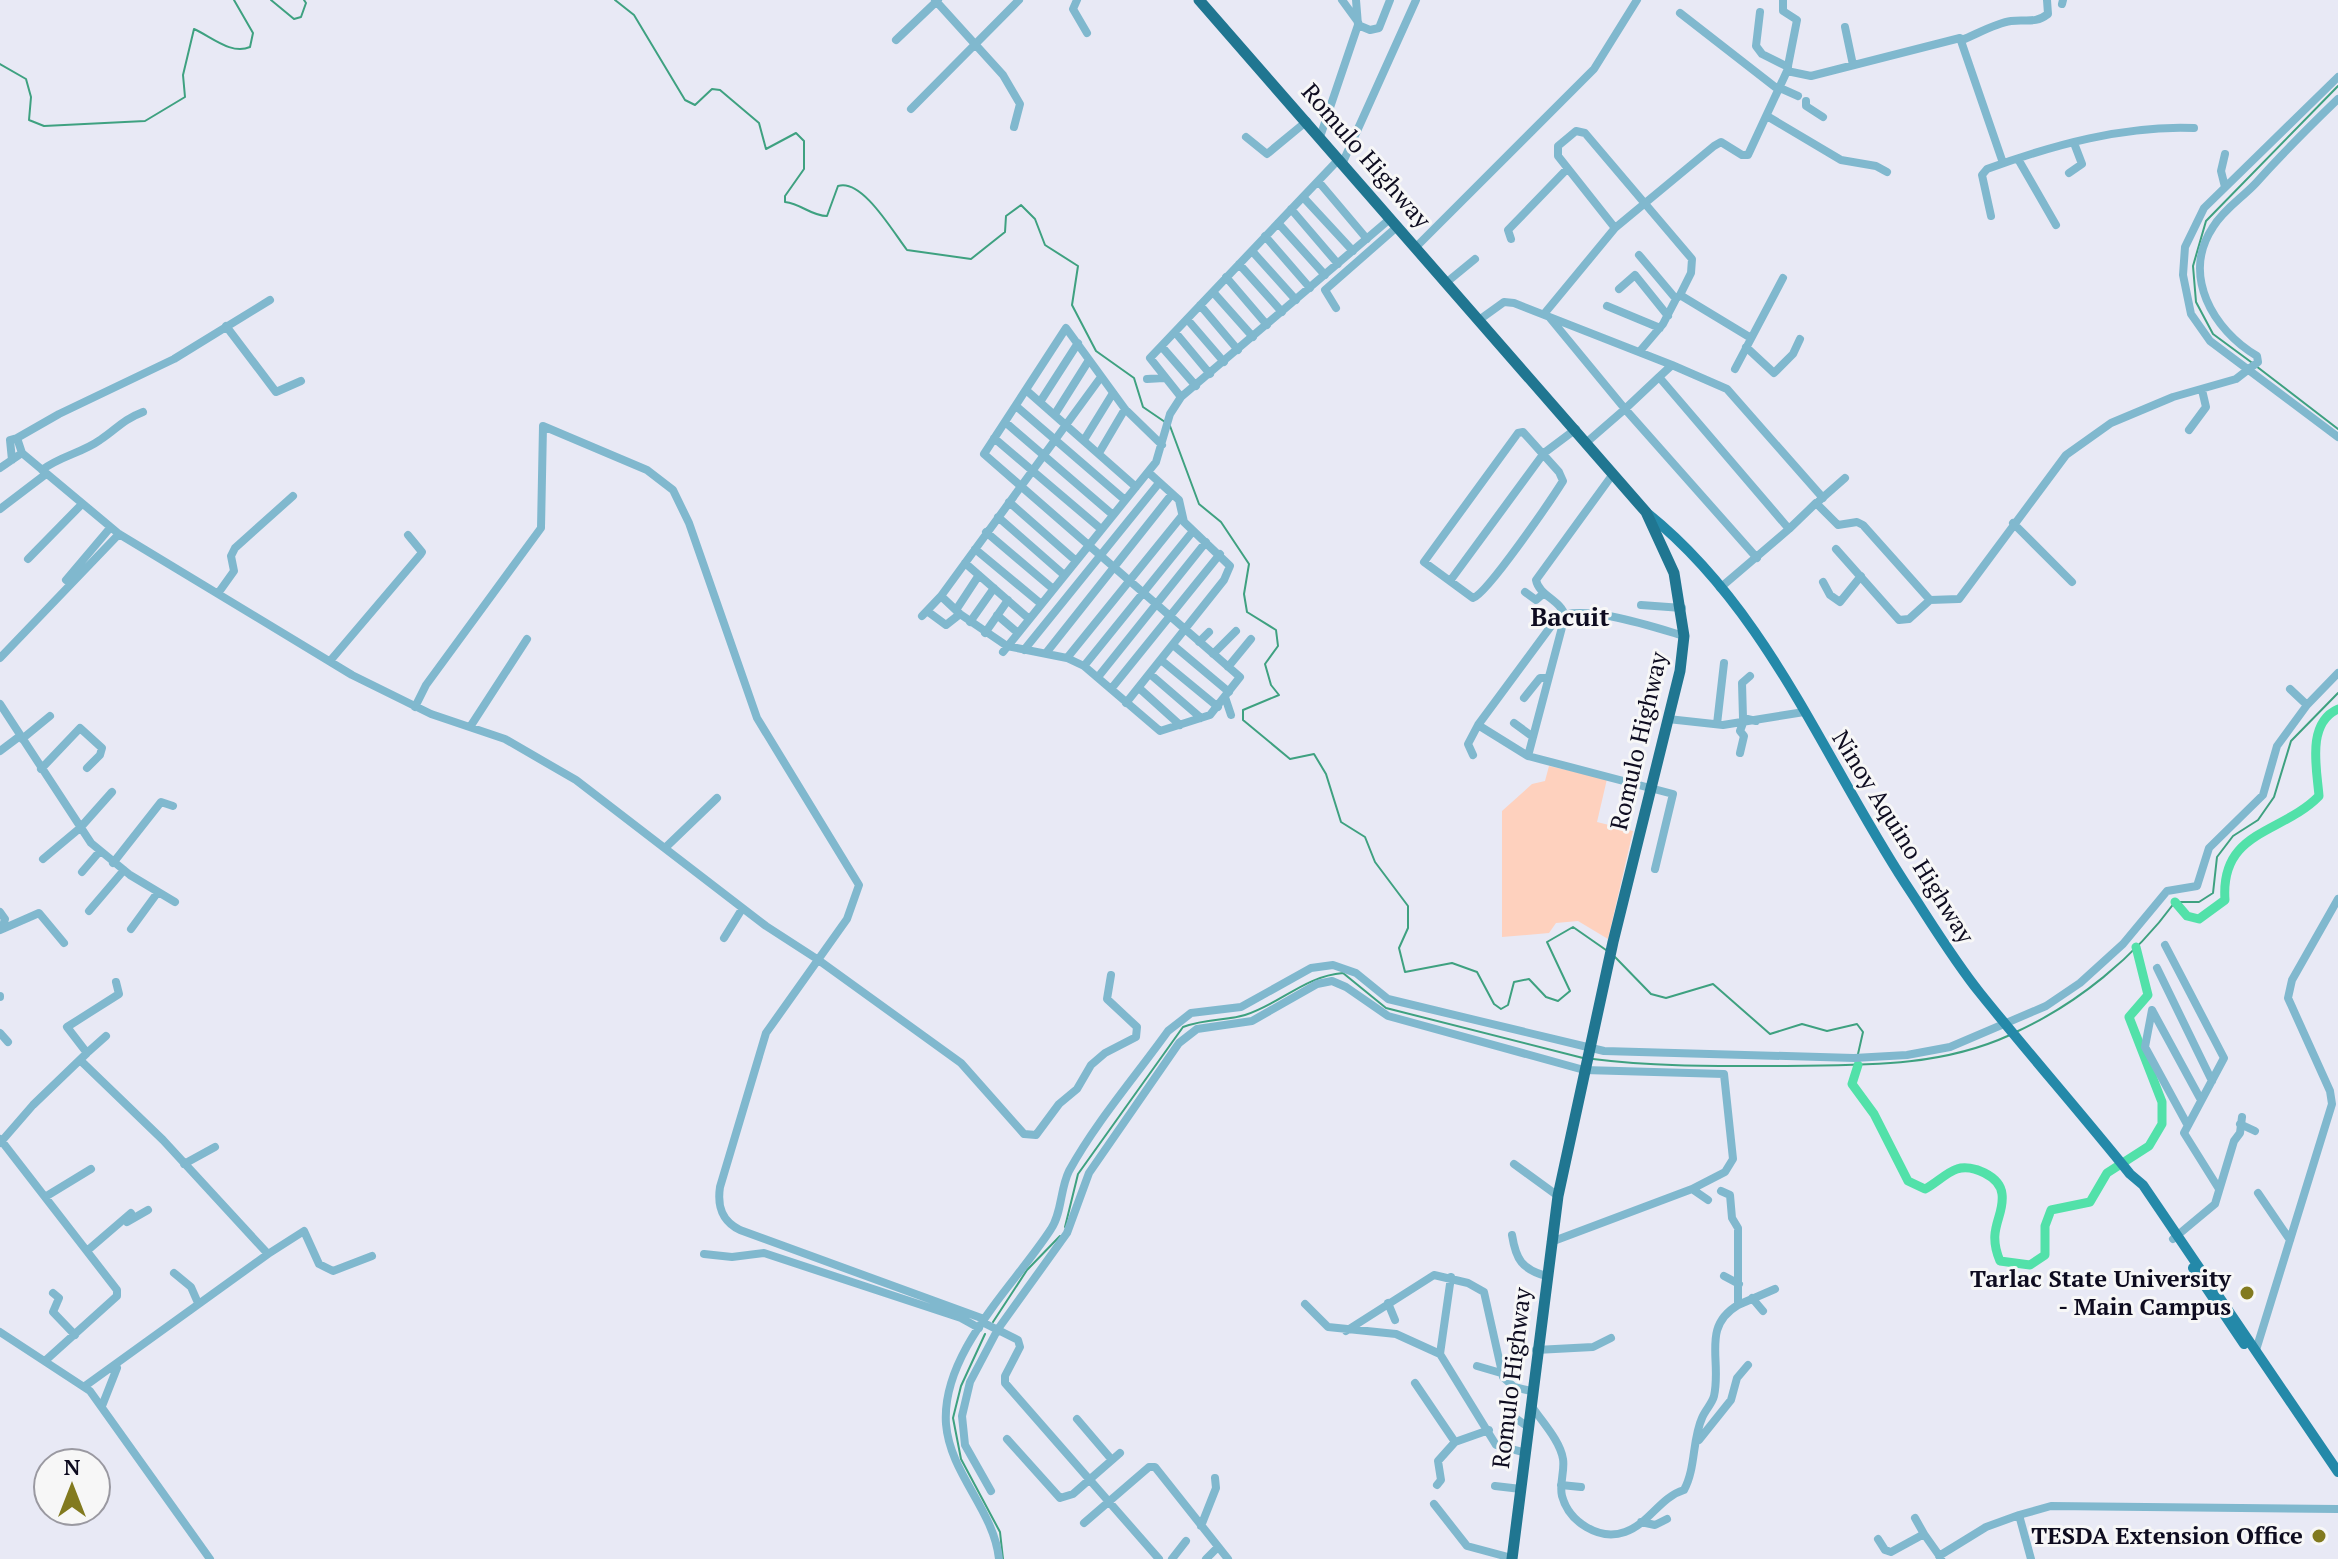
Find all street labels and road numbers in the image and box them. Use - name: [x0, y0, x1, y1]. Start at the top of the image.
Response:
- street label: Romulo Highway: [1295, 76, 1439, 235]
- street label: Romulo Highway: [1602, 648, 1674, 833]
- street label: Ninoy Aquino Highway: [1825, 724, 1983, 950]
- street label: Romulo Highway: [1484, 1285, 1538, 1470]

